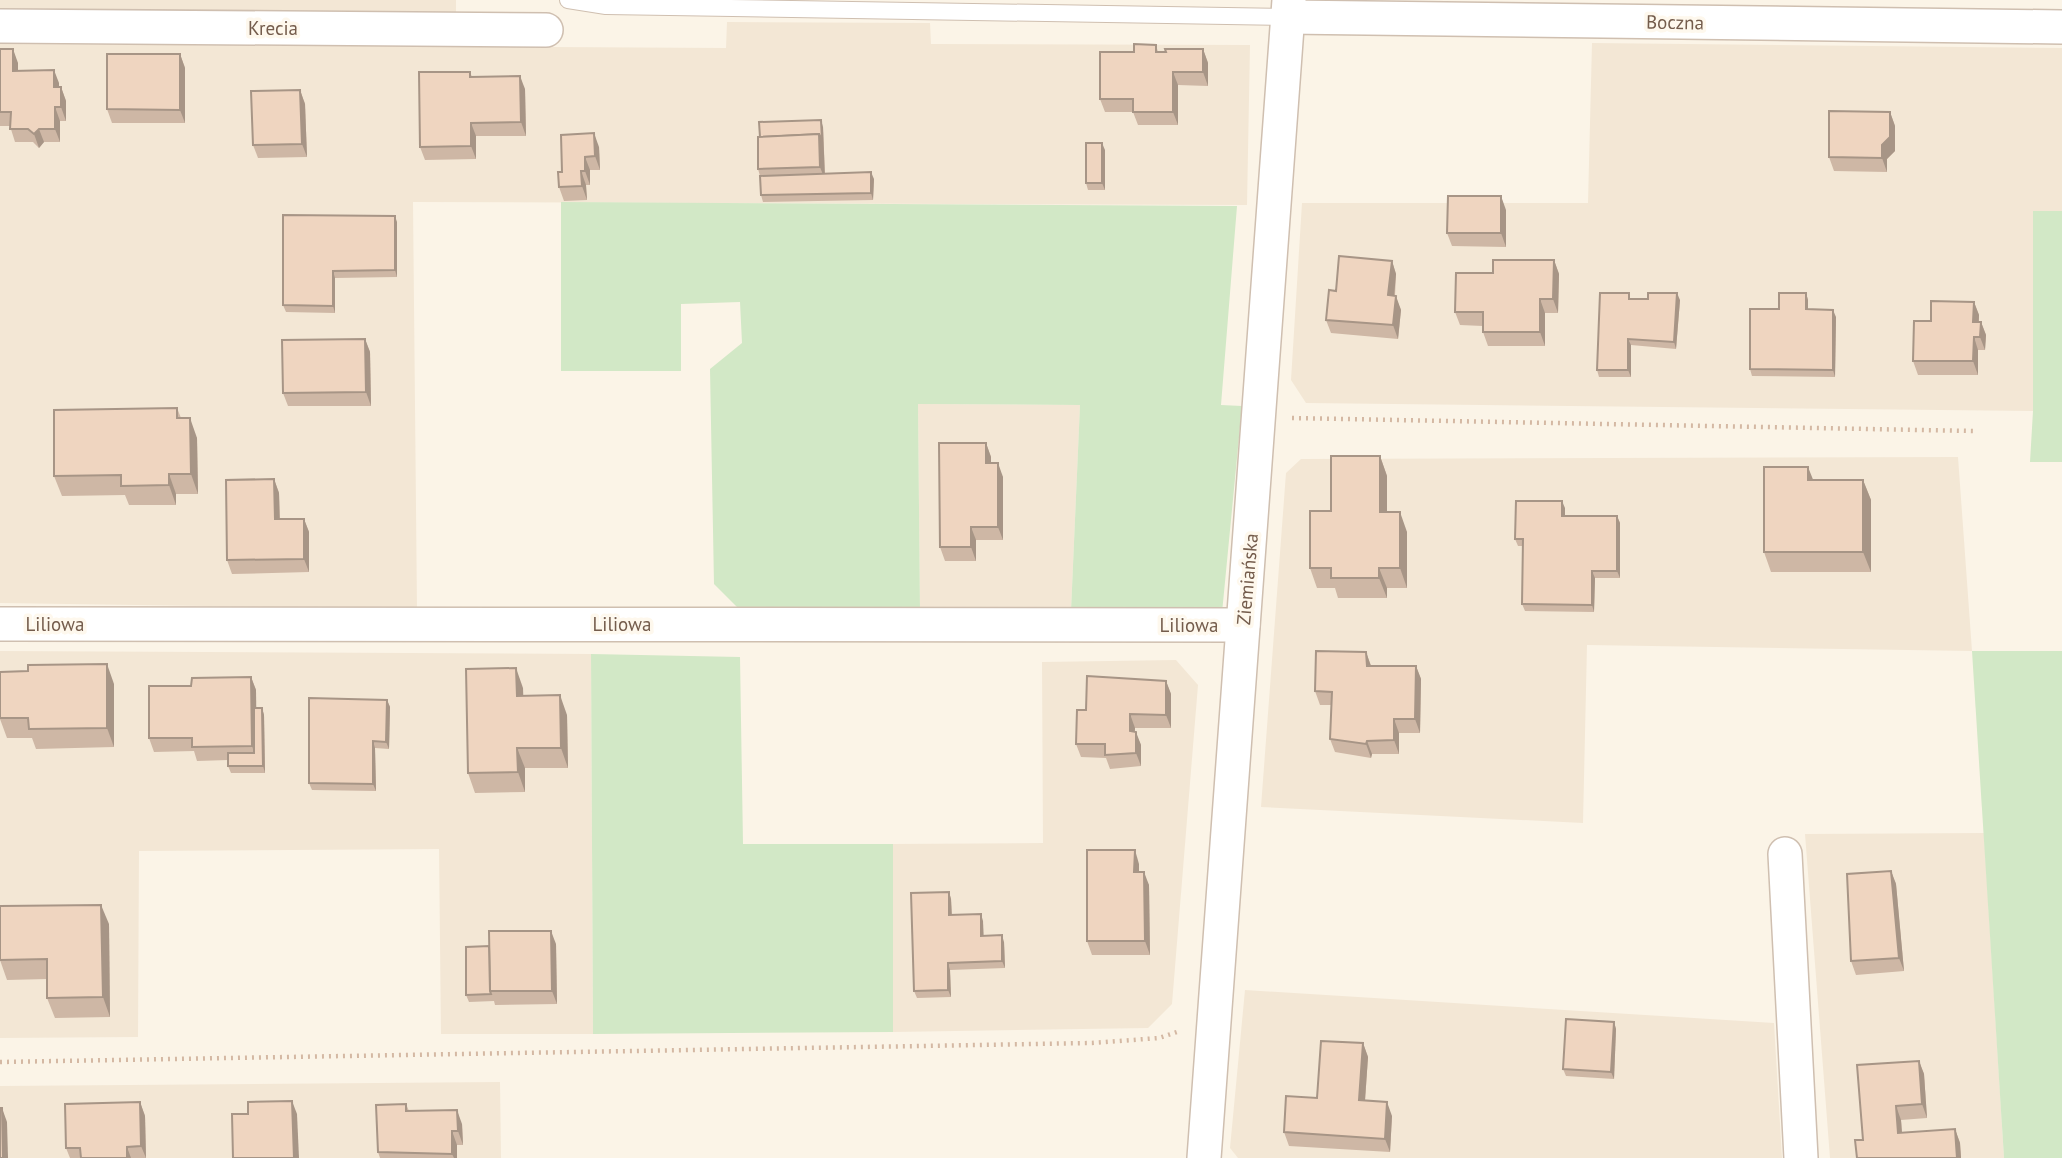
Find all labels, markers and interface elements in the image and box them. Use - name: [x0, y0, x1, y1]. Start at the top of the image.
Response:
- street label: Boczna: [1646, 9, 1704, 35]
- street label: Krecia: [248, 16, 298, 40]
- street label: Ziemiańska: [1231, 532, 1263, 626]
- street label: Liliowa: [26, 612, 84, 636]
- street label: Liliowa: [593, 612, 651, 636]
- street label: Liliowa: [1160, 613, 1218, 637]

